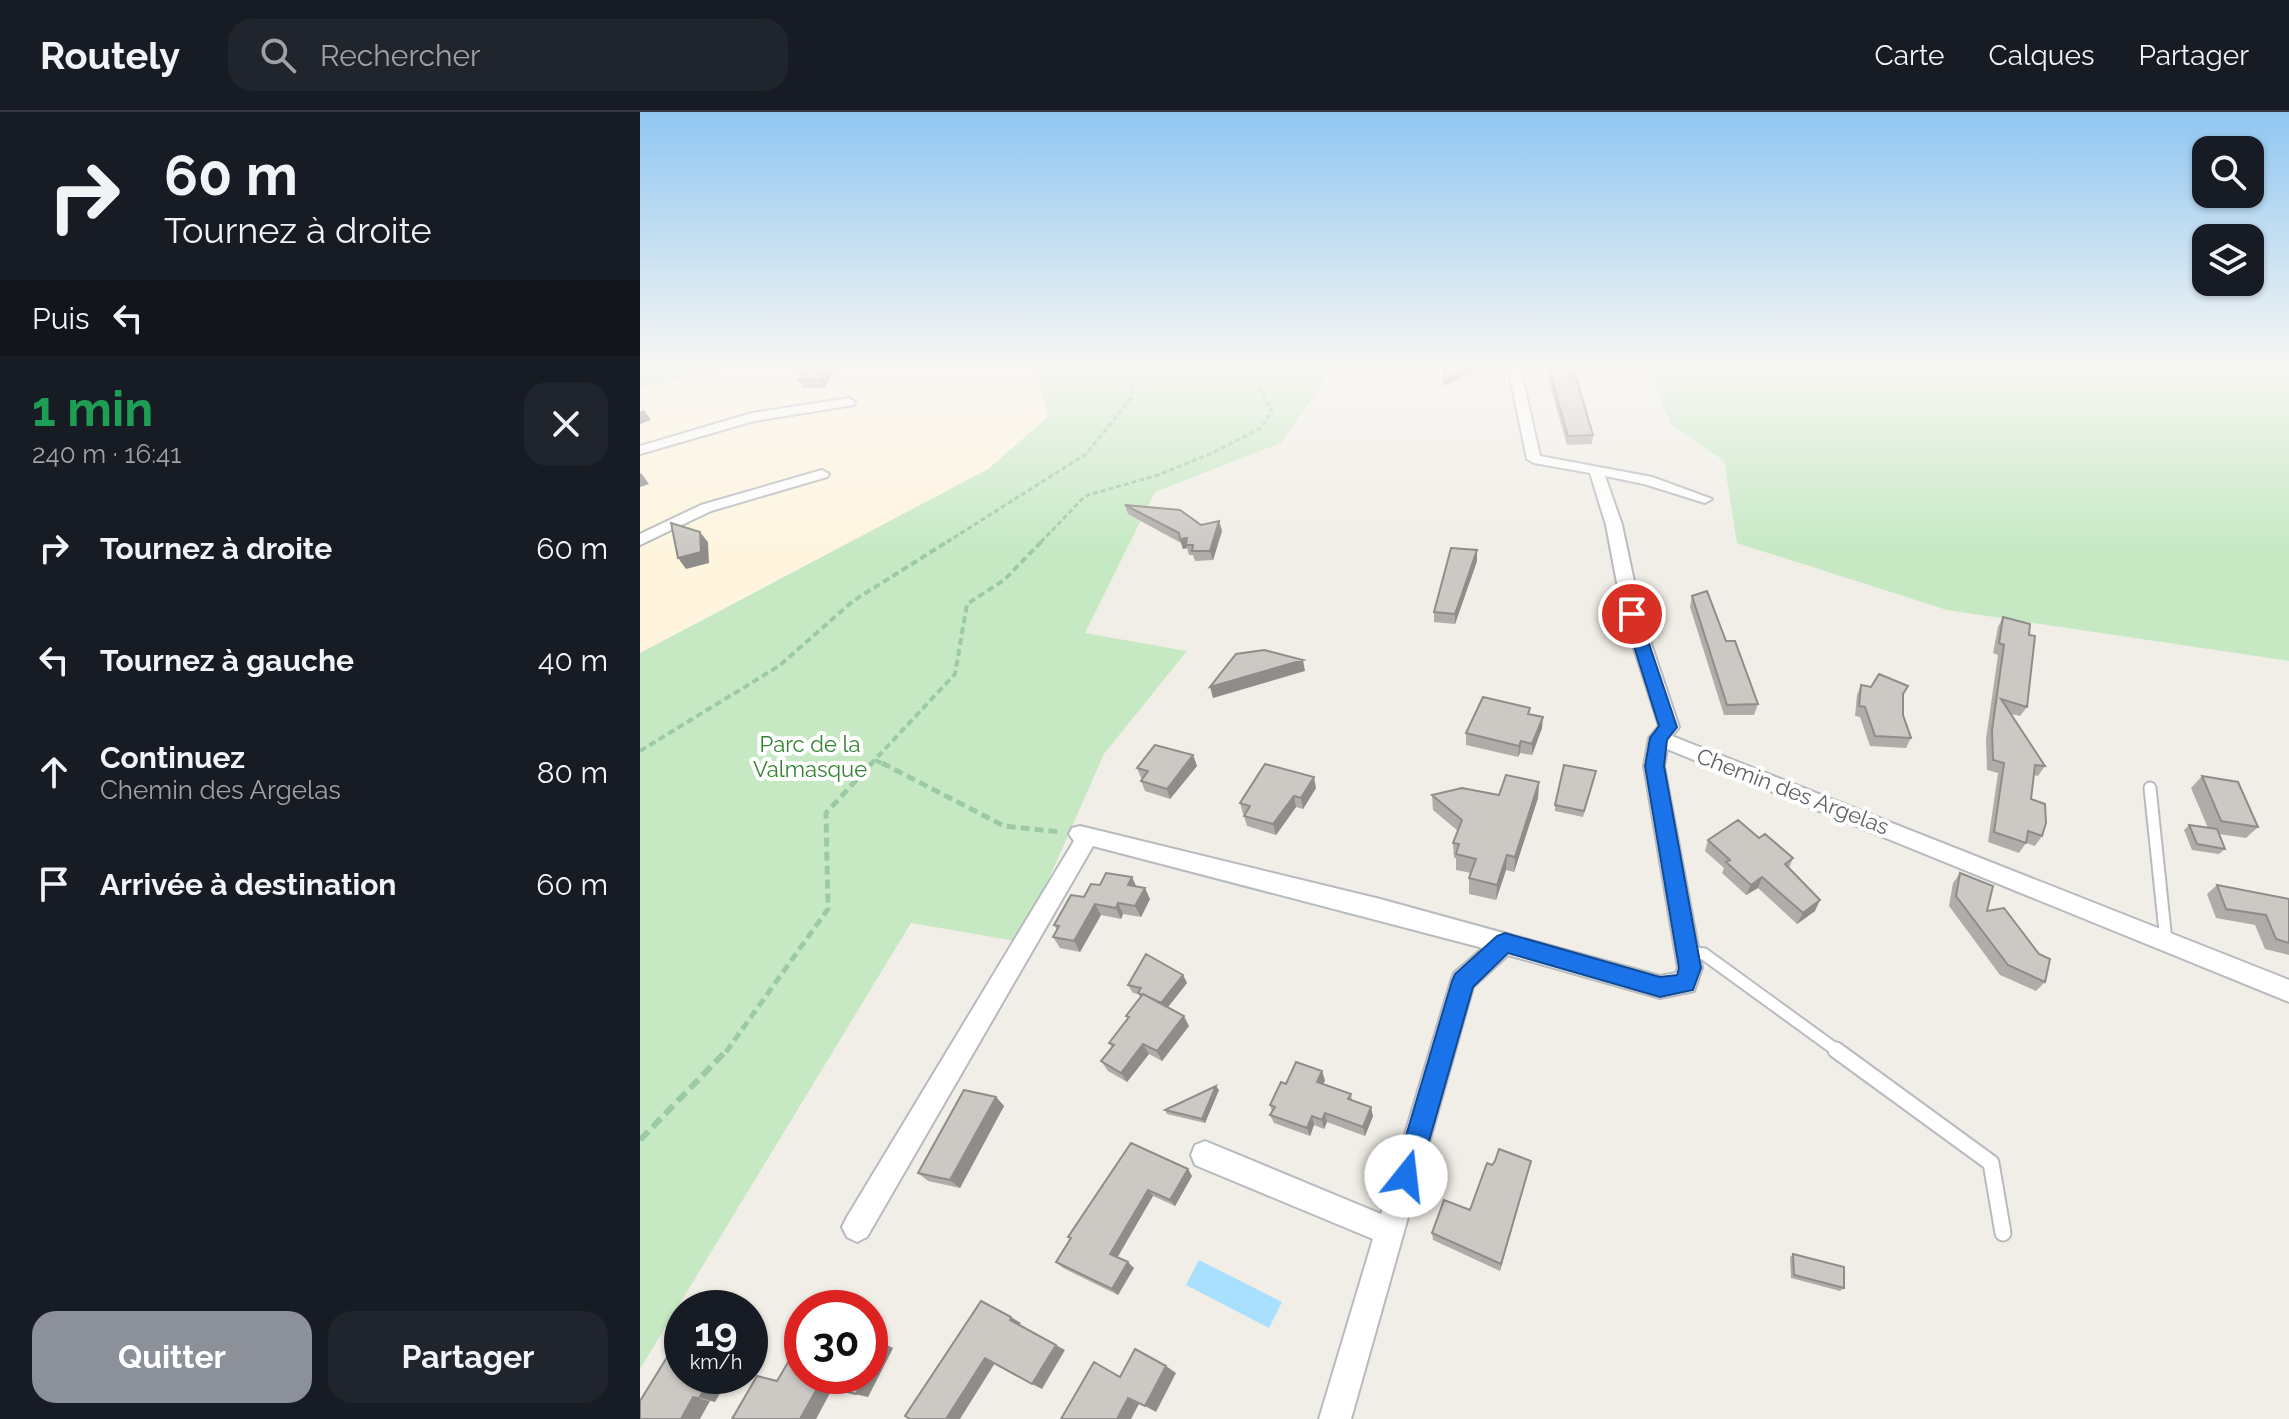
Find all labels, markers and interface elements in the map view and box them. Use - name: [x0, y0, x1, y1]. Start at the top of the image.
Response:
- search box: [228, 19, 788, 91]
- text: Routely: [40, 33, 180, 78]
- icon: search: [256, 33, 300, 77]
- text: Rechercher: [320, 38, 481, 73]
- text: Carte: [1875, 39, 1944, 72]
- text: Calques: [1988, 39, 2094, 72]
- text: Partager: [2138, 39, 2249, 72]
- map controls: [2192, 136, 2264, 296]
- button: search: [2192, 136, 2264, 208]
- text: 60 m: [164, 142, 298, 208]
- icon: right: [32, 144, 136, 248]
- text: Tournez à droite: [164, 209, 432, 251]
- button: layers: [2192, 224, 2264, 296]
- icon: left: [106, 296, 150, 340]
- text: Puis: [32, 301, 90, 336]
- text: 1 min: [32, 381, 153, 437]
- button: close: [524, 382, 608, 466]
- text: 240 m · 16:41: [32, 439, 181, 469]
- icon: right: [32, 526, 76, 570]
- text: Tournez à droite: [100, 531, 332, 566]
- text: 60 m: [536, 531, 608, 566]
- pin: [1598, 580, 1666, 648]
- icon: arrive: [1610, 592, 1654, 636]
- icon: left: [32, 638, 76, 682]
- text: Tournez à gauche: [100, 643, 354, 678]
- text: 40 m: [538, 643, 608, 678]
- park label: Parc de la Valmasque: [753, 731, 867, 782]
- text: Continuez: [100, 740, 245, 775]
- street label: Chemin des Argelas: [1693, 742, 1893, 840]
- icon: ahead: [32, 750, 76, 794]
- text: 80 m: [537, 755, 608, 790]
- text: Chemin des Argelas: [100, 775, 341, 805]
- icon: arrive: [32, 862, 76, 906]
- text: Arrivée à destination: [100, 867, 396, 902]
- text: 60 m: [536, 867, 608, 902]
- position arrow: [1364, 1134, 1448, 1218]
- speed limit sign: 30: [784, 1290, 888, 1394]
- text: 19: [694, 1308, 738, 1355]
- button: Quitter: [32, 1311, 312, 1403]
- button: Partager: [328, 1311, 608, 1403]
- text: km/h: [690, 1350, 742, 1374]

